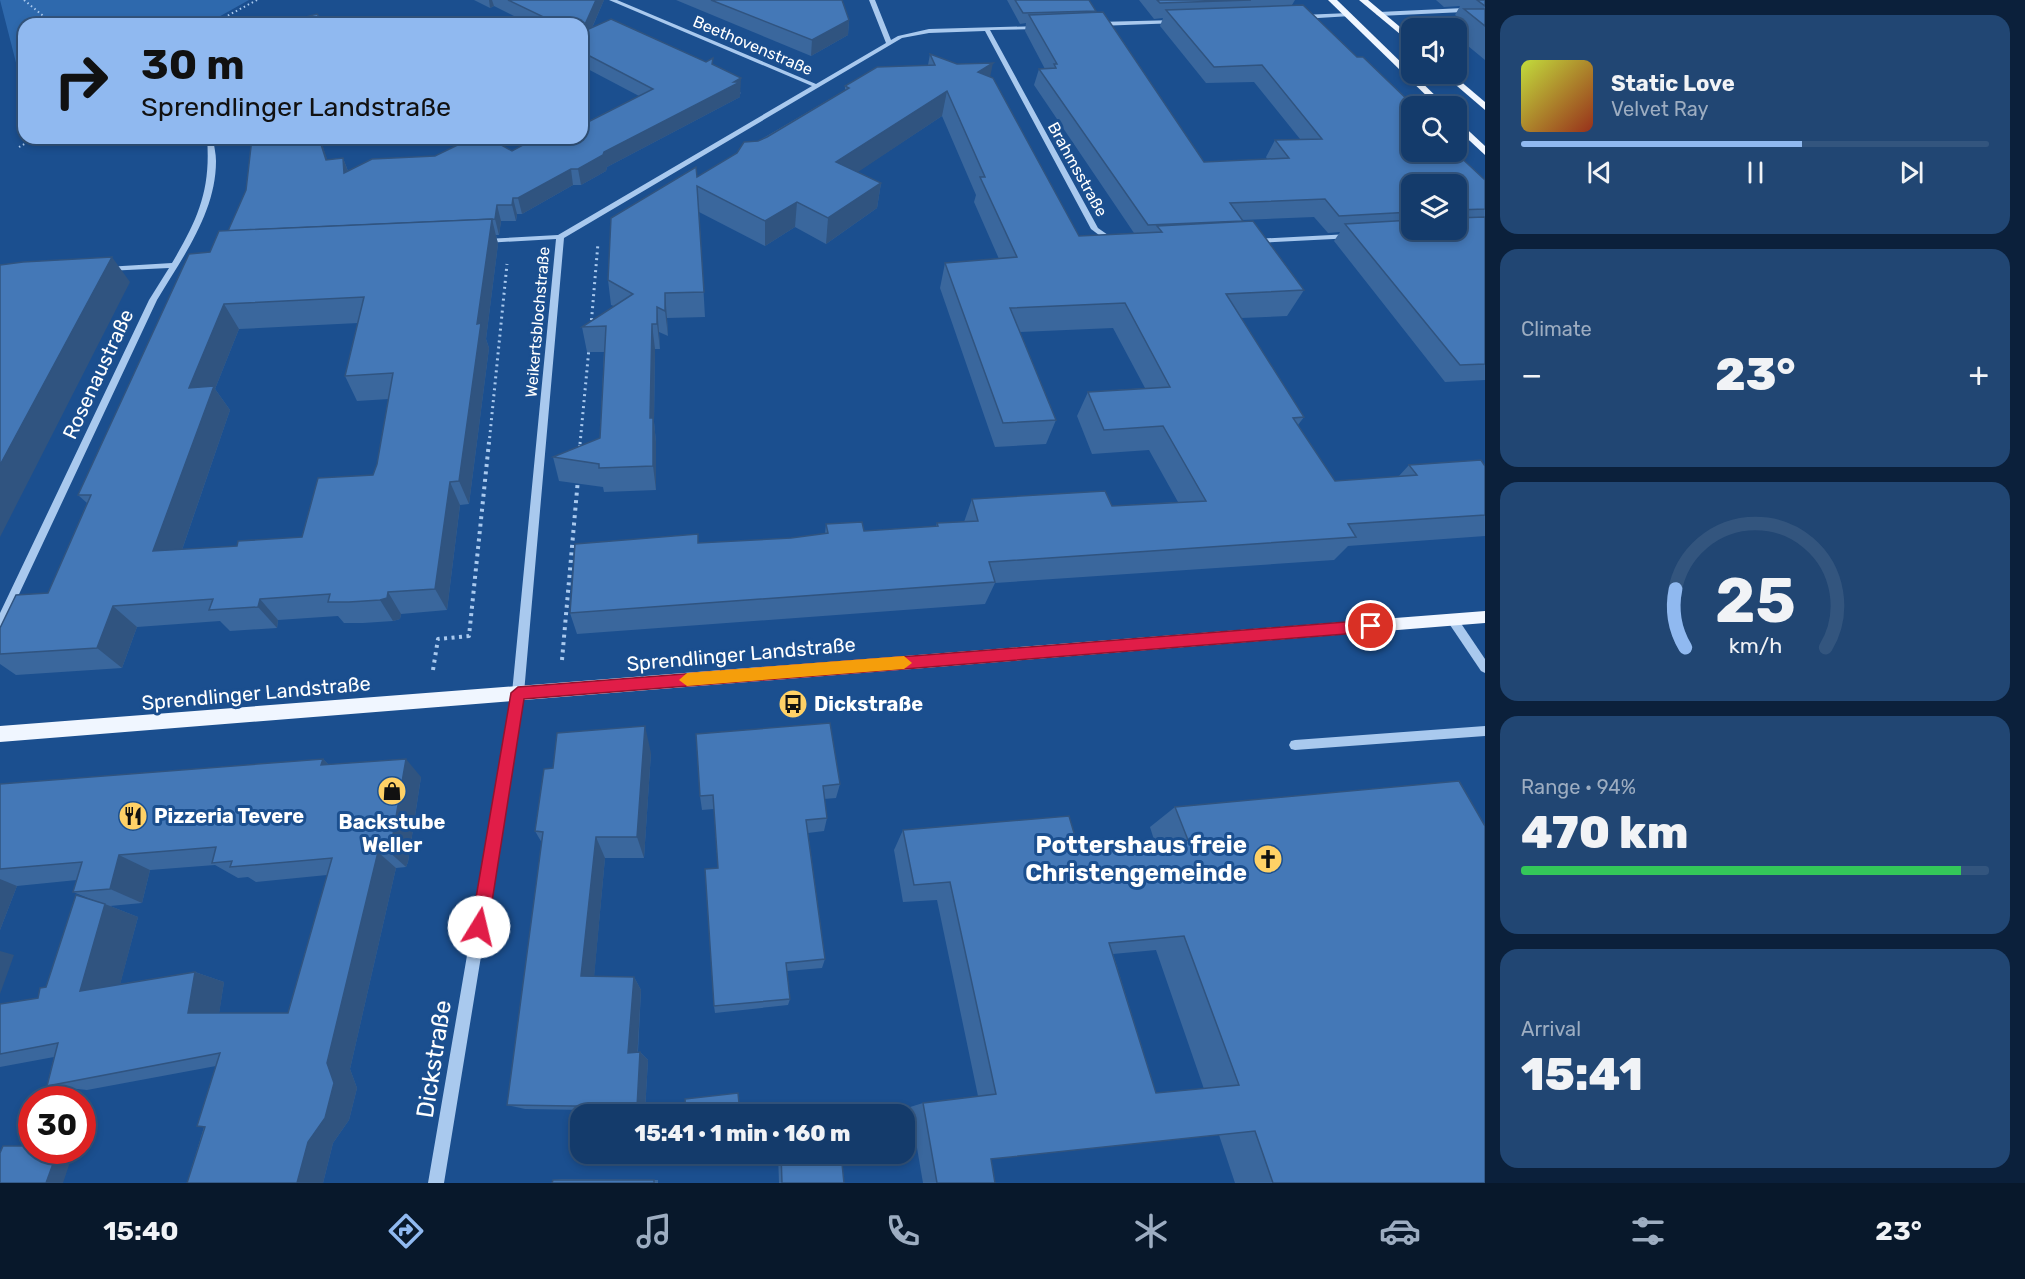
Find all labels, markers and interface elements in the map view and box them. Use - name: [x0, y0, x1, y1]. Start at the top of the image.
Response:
- street label: Beethovenstraße: [690, 12, 816, 79]
- map controls: [1401, 18, 1467, 240]
- button: sound: [1401, 18, 1467, 84]
- text: 30 m: [141, 40, 245, 90]
- icon: right: [42, 42, 120, 120]
- text: Static Love: [1611, 70, 1735, 97]
- text: Sprendlinger Landstraße: [141, 91, 451, 123]
- button: search: [1401, 96, 1467, 162]
- text: Velvet Ray: [1611, 97, 1709, 121]
- street label: Brahmsstraße: [1044, 119, 1111, 220]
- icon: previous: [1583, 156, 1616, 189]
- icon: pause: [1739, 156, 1772, 189]
- icon: next: [1895, 156, 1928, 189]
- button: layers: [1401, 174, 1467, 240]
- street label: Weikertsblochstraße: [521, 246, 554, 398]
- street label: Rosenaustraße: [57, 305, 139, 443]
- text: Climate: [1521, 317, 1592, 341]
- text: 23°: [1715, 348, 1796, 401]
- text: −: [1521, 355, 1542, 394]
- text: +: [1968, 355, 1989, 394]
- text: 25: [1715, 565, 1795, 639]
- pin: [1345, 600, 1396, 651]
- icon: arrive: [1354, 609, 1387, 642]
- street label: Sprendlinger Landstraße: [626, 632, 856, 676]
- text: km/h: [1728, 634, 1782, 659]
- street label: Sprendlinger Landstraße: [141, 671, 371, 715]
- bus stop icon: Dickstraße: [777, 688, 809, 720]
- place label: Dickstraße: [814, 692, 923, 716]
- shop icon: Backstube Weller: [376, 775, 408, 807]
- text: Range · 94%: [1521, 775, 1636, 799]
- restaurant icon: Pizzeria Tevere: [117, 800, 149, 832]
- place label: Pizzeria Tevere: [154, 804, 304, 828]
- text: 470 km: [1521, 806, 1688, 859]
- place label: Backstube Weller: [339, 810, 446, 857]
- place label: Pottershaus freie Christengemeinde: [1025, 831, 1247, 887]
- church icon: Pottershaus freie Christengemeinde: [1252, 843, 1284, 875]
- position arrow: [447, 895, 511, 959]
- street label: Dickstraße: [411, 998, 457, 1120]
- text: Arrival: [1521, 1017, 1581, 1041]
- text: 15:41: [1521, 1048, 1643, 1101]
- speed limit sign: 30: [18, 1086, 96, 1164]
- text: 15:41 · 1 min · 160 m: [635, 1120, 850, 1147]
- icon: directions: [385, 1210, 427, 1252]
- icon: music: [633, 1210, 675, 1252]
- icon: phone: [882, 1210, 924, 1252]
- icon: climate: [1130, 1210, 1172, 1252]
- icon: car: [1379, 1210, 1421, 1252]
- icon: filters: [1627, 1210, 1669, 1252]
- text: 15:40: [103, 1215, 179, 1247]
- text: 23°: [1875, 1215, 1922, 1247]

